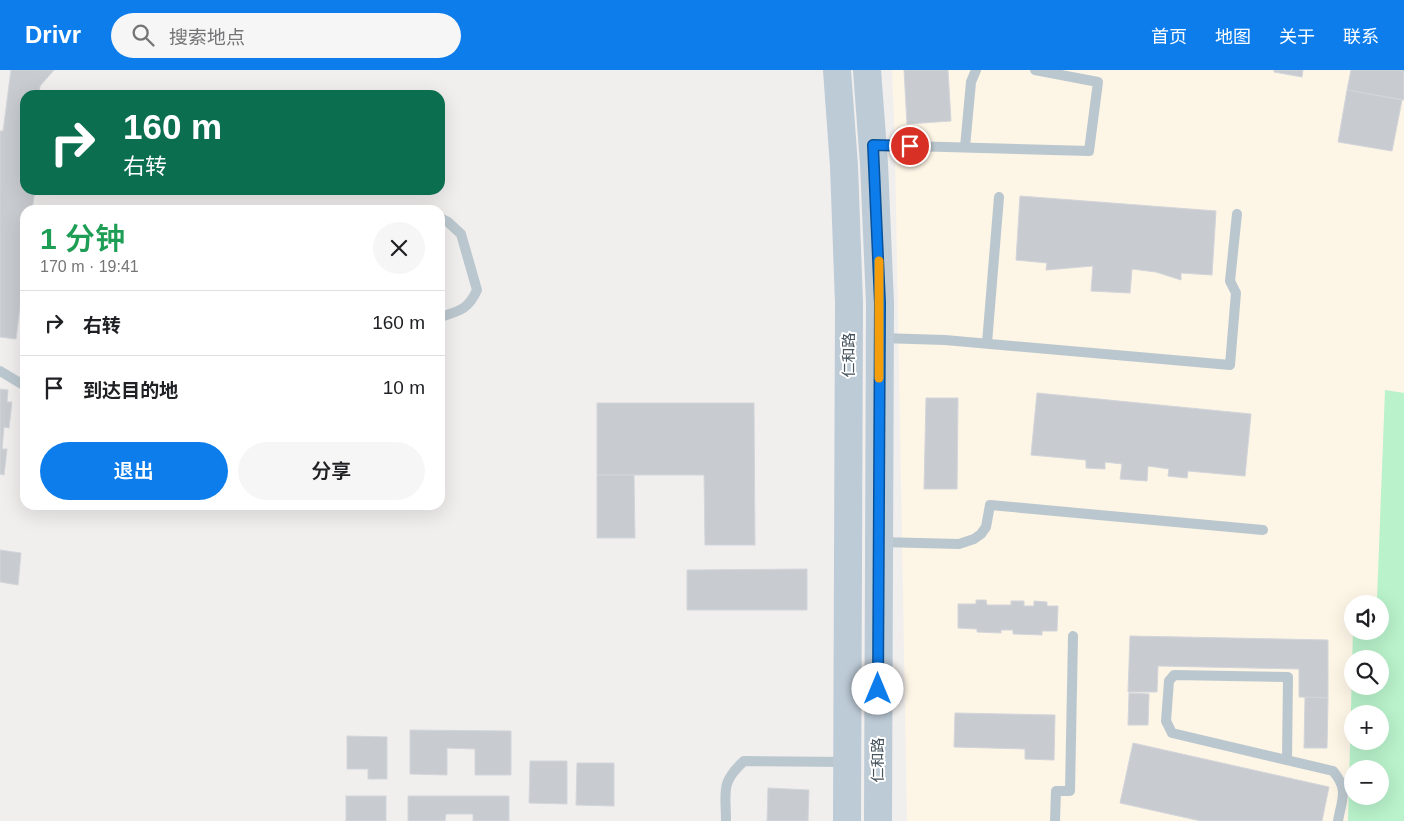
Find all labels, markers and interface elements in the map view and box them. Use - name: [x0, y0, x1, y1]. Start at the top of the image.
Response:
- search box: [111, 13, 461, 58]
- text: Drivr: [25, 21, 81, 48]
- icon: search: [129, 21, 157, 49]
- text: 搜索地点: [169, 27, 245, 48]
- text: 首页: [1151, 27, 1187, 47]
- text: 地图: [1215, 27, 1251, 47]
- text: 关于: [1279, 27, 1315, 47]
- text: 联系: [1343, 27, 1379, 47]
- text: 160 m: [123, 107, 222, 146]
- icon: right: [40, 110, 105, 175]
- pin: [889, 125, 931, 167]
- icon: arrive: [896, 132, 924, 160]
- text: 右转: [123, 154, 167, 179]
- text: 1 分钟: [40, 222, 125, 255]
- button: close: [373, 222, 425, 274]
- text: 170 m · 19:41: [40, 258, 139, 275]
- icon: right: [40, 309, 68, 337]
- text: 160 m: [372, 312, 425, 333]
- text: 右转: [83, 315, 121, 336]
- street label: 仁和路: [840, 332, 857, 378]
- icon: arrive: [40, 374, 68, 402]
- text: 10 m: [383, 377, 425, 398]
- text: 到达目的地: [83, 380, 178, 401]
- button: 退出: [40, 442, 228, 500]
- button: 分享: [238, 442, 425, 500]
- map controls: [1344, 595, 1389, 805]
- button: sound: [1344, 595, 1389, 640]
- button: search: [1344, 650, 1389, 695]
- position arrow: [851, 662, 903, 714]
- button: +: [1344, 705, 1389, 750]
- street label: 仁和路: [869, 737, 886, 783]
- button: −: [1344, 760, 1389, 805]

